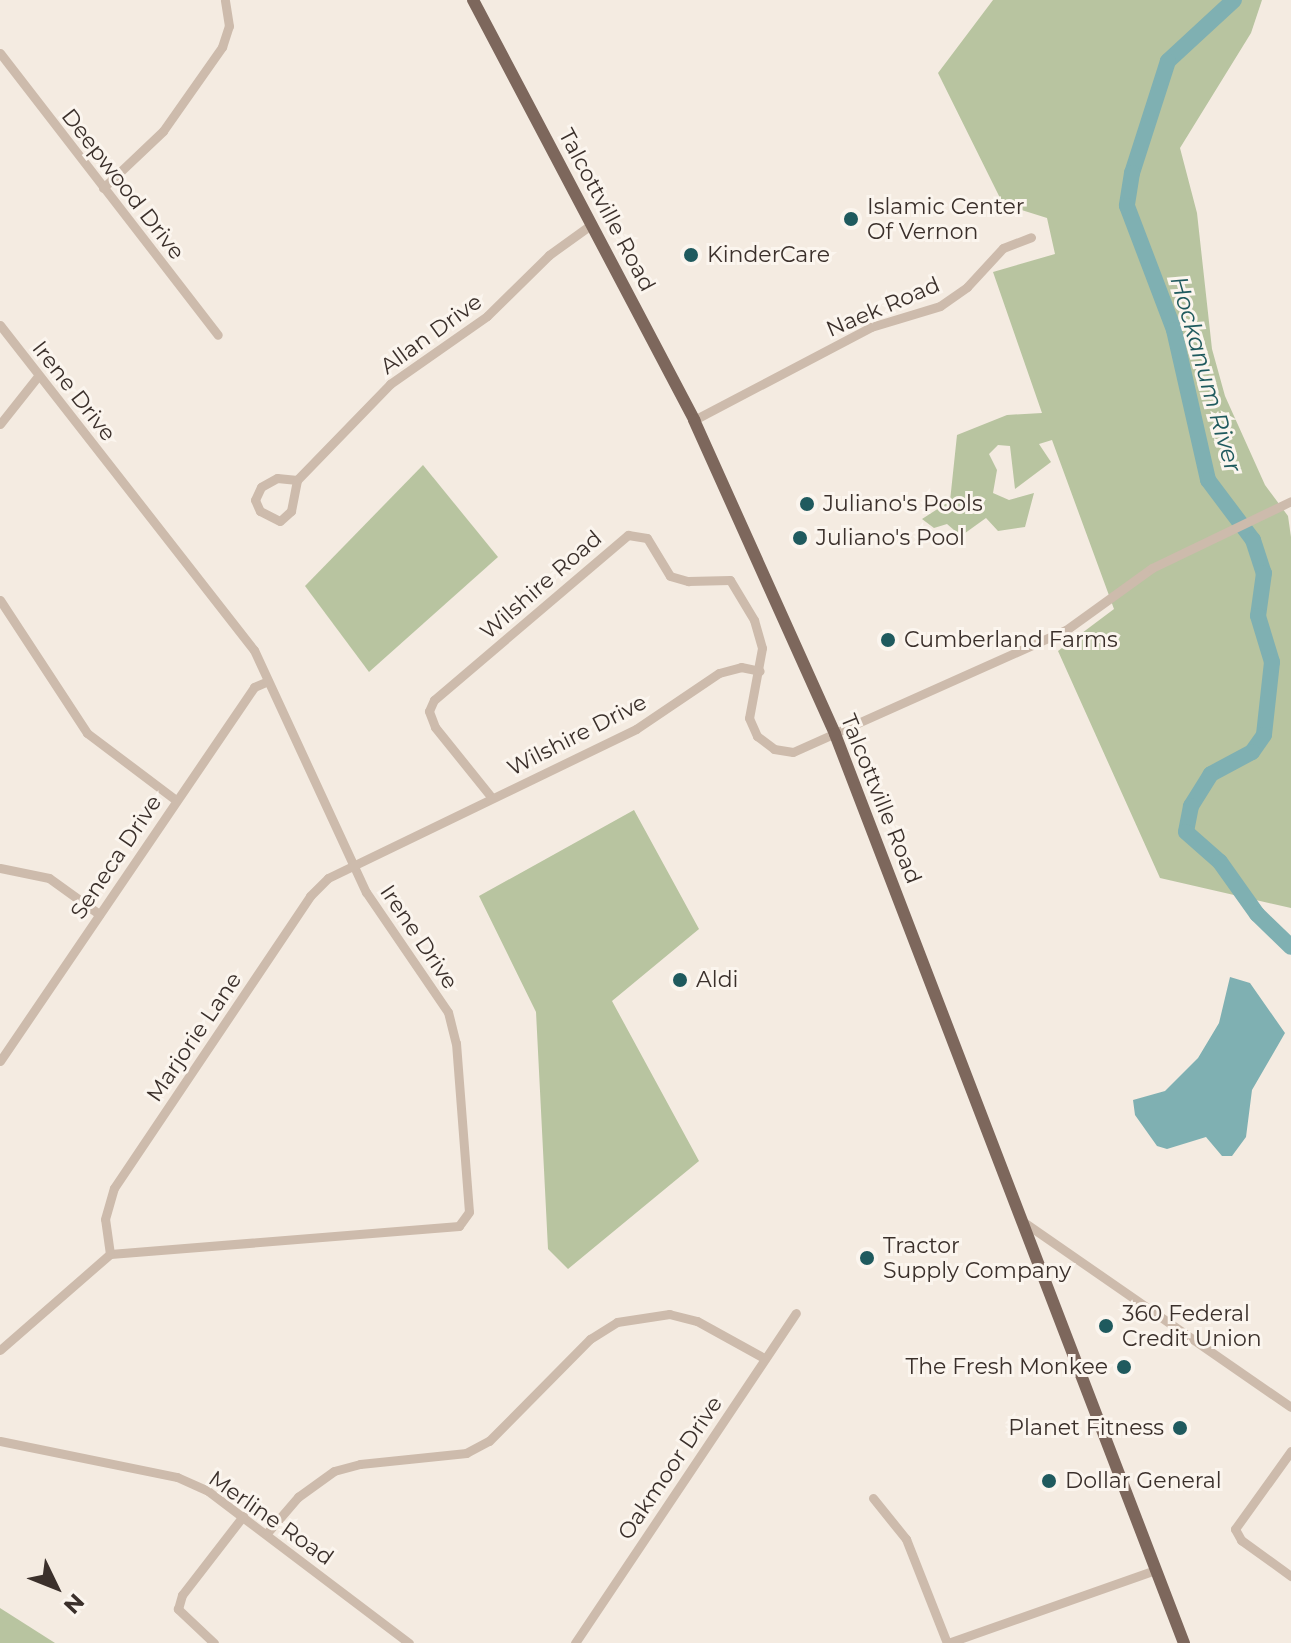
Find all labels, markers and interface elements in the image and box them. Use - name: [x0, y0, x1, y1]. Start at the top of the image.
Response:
- street label: Deepwood Drive: [56, 103, 190, 265]
- street label: Talcottville Road: [553, 124, 661, 296]
- place label: Islamic Center Of Vernon: [867, 193, 1025, 244]
- marker: Islamic Center Of Vernon: [842, 210, 860, 228]
- place label: KinderCare: [707, 242, 830, 268]
- marker: KinderCare: [682, 246, 700, 264]
- street label: Naek Road: [822, 271, 944, 343]
- water label: Hockanum River: [1164, 273, 1248, 475]
- street label: Allan Drive: [375, 288, 487, 380]
- street label: Irene Drive: [27, 336, 121, 446]
- place label: Juliano's Pools: [823, 491, 983, 517]
- marker: Juliano's Pools: [798, 495, 816, 513]
- street label: Wilshire Road: [475, 525, 607, 645]
- place label: Juliano's Pool: [816, 525, 965, 551]
- marker: Juliano's Pool: [791, 529, 809, 547]
- place label: Cumberland Farms: [904, 627, 1118, 653]
- marker: Cumberland Farms: [879, 631, 897, 649]
- street label: Wilshire Drive: [503, 689, 651, 781]
- street label: Talcottville Road: [835, 710, 927, 888]
- street label: Seneca Drive: [65, 790, 167, 924]
- street label: Irene Drive: [374, 880, 464, 994]
- street label: Marjorie Lane: [141, 967, 247, 1107]
- place label: Aldi: [696, 967, 739, 993]
- marker: Aldi: [671, 971, 689, 989]
- place label: Tractor Supply Company: [883, 1232, 1071, 1284]
- marker: Tractor Supply Company: [858, 1249, 876, 1267]
- place label: 360 Federal Credit Union: [1122, 1300, 1262, 1352]
- marker: 360 Federal Credit Union: [1097, 1317, 1115, 1335]
- place label: The Fresh Monkee: [906, 1354, 1108, 1380]
- marker: The Fresh Monkee: [1115, 1358, 1133, 1376]
- street label: Oakmoor Drive: [612, 1391, 728, 1545]
- place label: Planet Fitness: [1008, 1415, 1164, 1441]
- marker: Planet Fitness: [1171, 1419, 1189, 1437]
- street label: Merline Road: [204, 1465, 338, 1571]
- place label: Dollar General: [1065, 1468, 1222, 1494]
- marker: Dollar General: [1040, 1472, 1058, 1490]
- north arrow: [16, 1547, 96, 1627]
- text: N: [58, 1588, 90, 1619]

